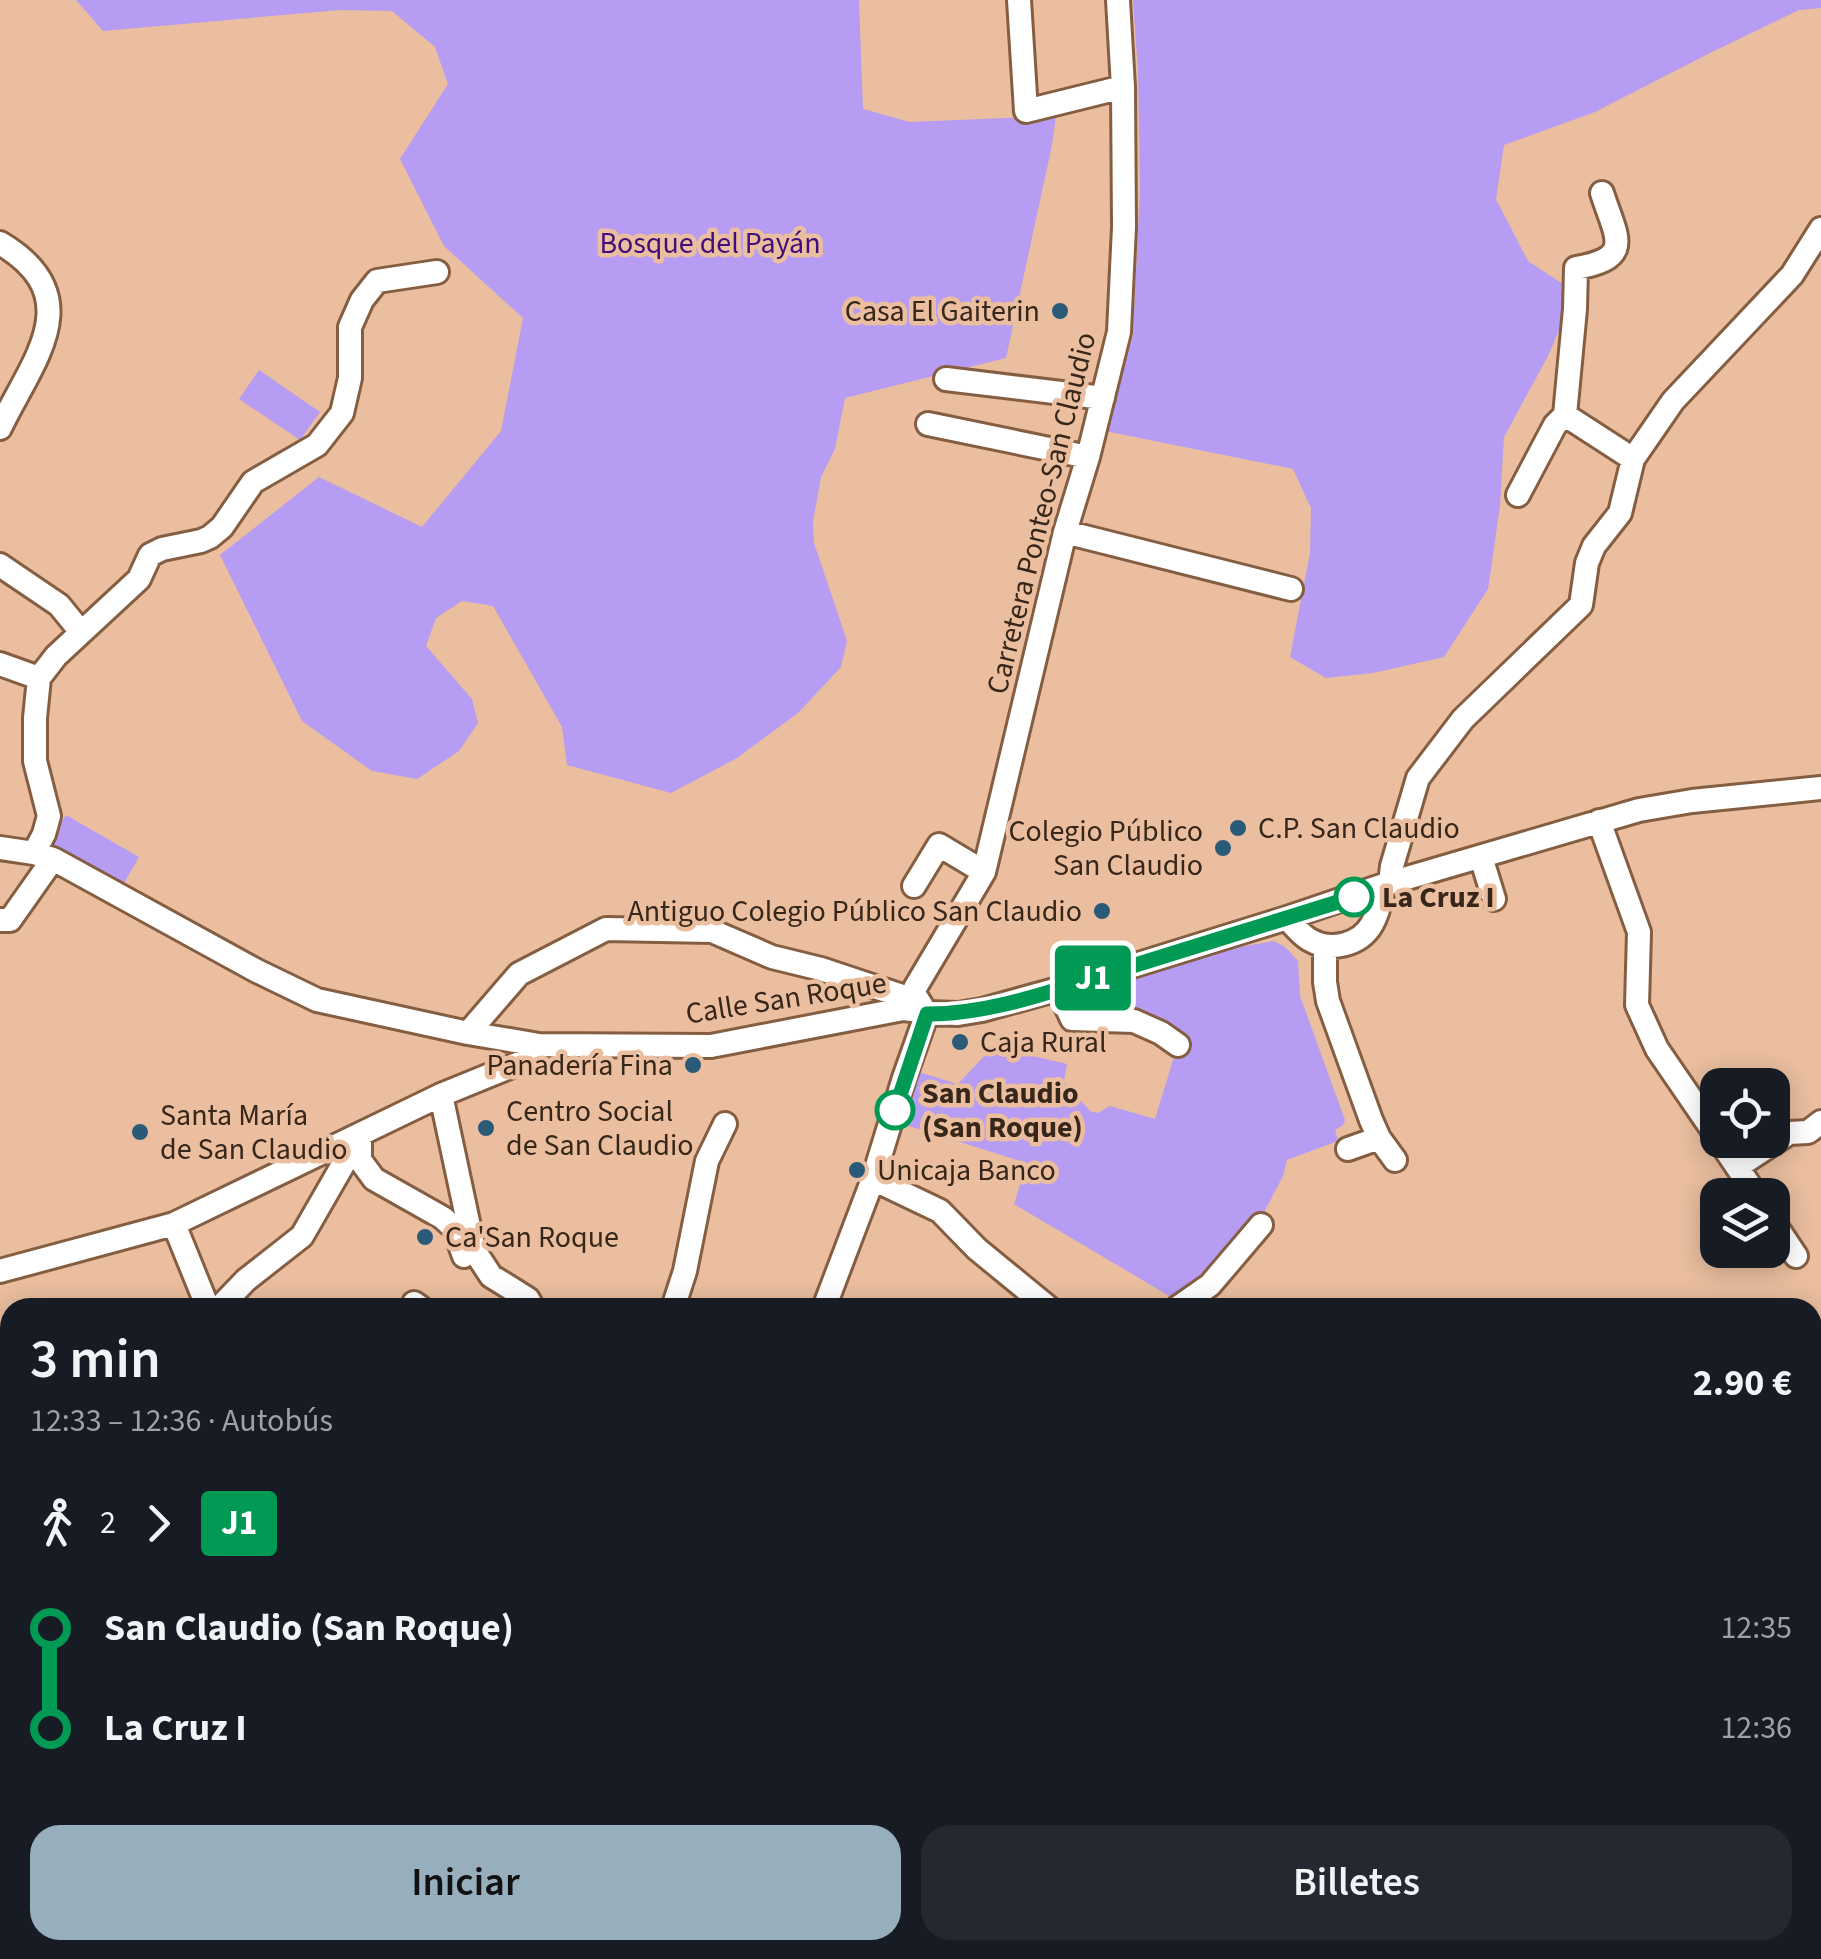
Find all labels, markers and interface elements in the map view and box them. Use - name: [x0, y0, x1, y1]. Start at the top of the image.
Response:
- park label: Bosque del Payán: [599, 222, 821, 265]
- place label: Casa El Gaiterin: [845, 290, 1040, 333]
- marker: Casa El Gaiterin: [1049, 300, 1071, 322]
- street label: Carretera Ponteo-San Claudio: [976, 328, 1107, 699]
- place label: C.P. San Claudio: [1258, 807, 1460, 850]
- place label: Colegio Público San Claudio: [1008, 810, 1203, 887]
- marker: C.P. San Claudio: [1227, 817, 1249, 839]
- marker: Colegio Público San Claudio: [1212, 837, 1234, 859]
- place label: La Cruz I: [1382, 876, 1495, 919]
- marker: La Cruz I: [1335, 878, 1373, 916]
- place label: Antiguo Colegio Público San Claudio: [627, 890, 1082, 933]
- marker: Antiguo Colegio Público San Claudio: [1091, 900, 1113, 922]
- line badge: J1: [1048, 946, 1138, 1010]
- text: J1: [1075, 953, 1111, 1003]
- street label: Calle San Roque: [683, 961, 890, 1036]
- place label: Caja Rural: [980, 1021, 1107, 1064]
- marker: Caja Rural: [949, 1031, 971, 1053]
- place label: Panadería Fina: [486, 1044, 673, 1087]
- marker: Panadería Fina: [682, 1054, 704, 1076]
- map controls: [1700, 1068, 1790, 1268]
- button: locate: [1700, 1068, 1790, 1158]
- place label: San Claudio (San Roque): [922, 1072, 1083, 1149]
- place label: Centro Social de San Claudio: [506, 1090, 694, 1167]
- marker: San Claudio (San Roque): [876, 1091, 914, 1129]
- place label: Santa María de San Claudio: [160, 1094, 348, 1171]
- marker: Centro Social de San Claudio: [475, 1117, 497, 1139]
- marker: Santa María de San Claudio: [129, 1121, 151, 1143]
- place label: Unicaja Banco: [877, 1149, 1056, 1192]
- marker: Unicaja Banco: [846, 1159, 868, 1181]
- button: layers: [1700, 1178, 1790, 1268]
- place label: Ca'San Roque: [445, 1216, 619, 1259]
- marker: Ca'San Roque: [414, 1226, 436, 1248]
- text: 3 min: [30, 1321, 161, 1399]
- text: 2.90 €: [1693, 1356, 1792, 1410]
- text: 12:33 – 12:36 · Autobús: [30, 1398, 333, 1444]
- icon: walk: [30, 1496, 85, 1551]
- icon: forward: [131, 1496, 186, 1551]
- text: J1: [221, 1498, 257, 1548]
- text: 2: [100, 1500, 116, 1546]
- text: San Claudio (San Roque): [104, 1601, 514, 1655]
- text: 12:35: [1720, 1605, 1792, 1651]
- text: La Cruz I: [104, 1701, 247, 1755]
- text: 12:36: [1720, 1705, 1792, 1751]
- button: Iniciar: [30, 1825, 901, 1940]
- button: Billetes: [921, 1825, 1792, 1940]

